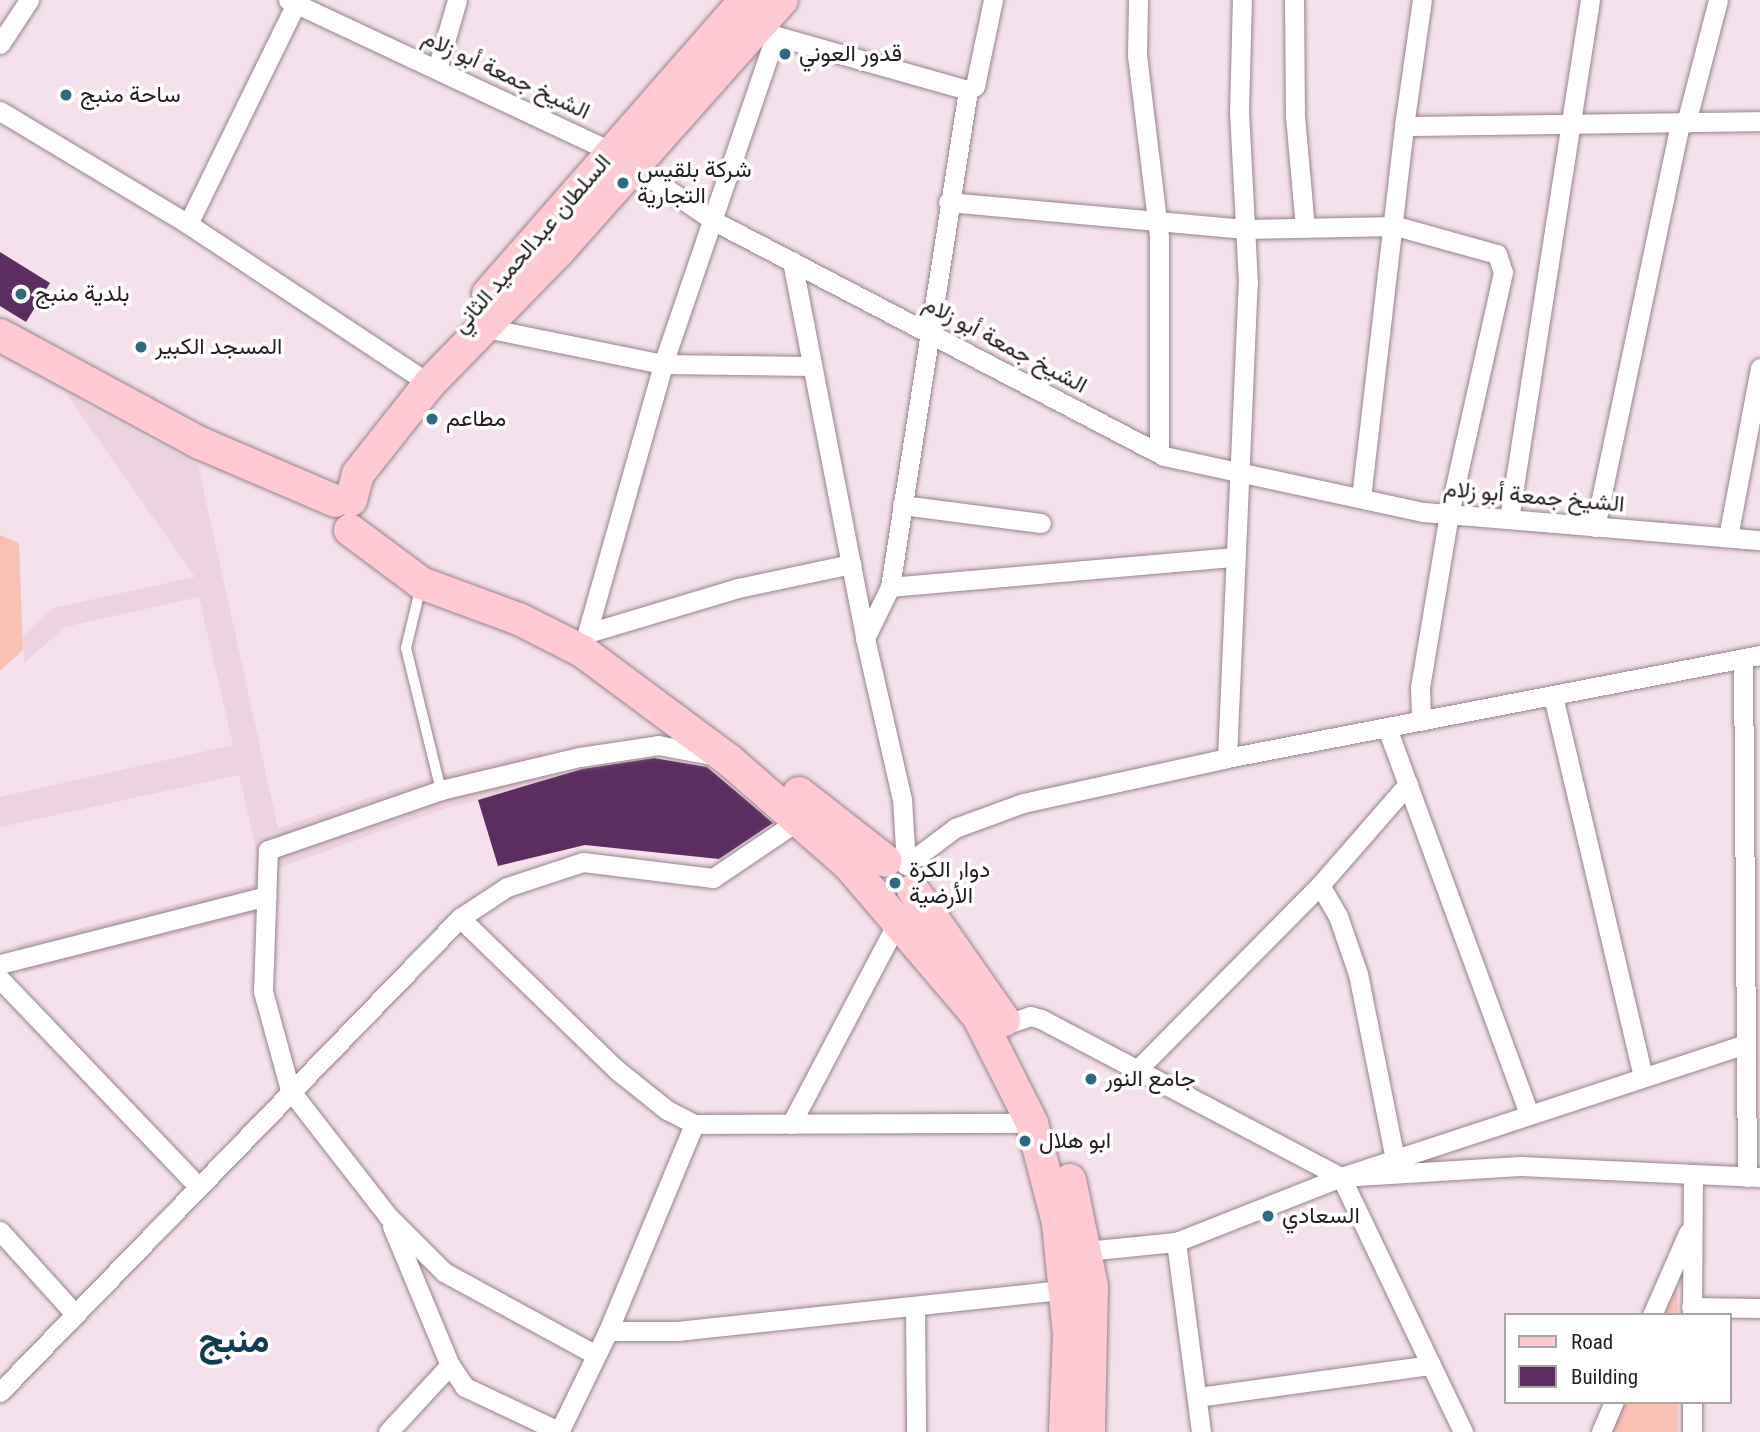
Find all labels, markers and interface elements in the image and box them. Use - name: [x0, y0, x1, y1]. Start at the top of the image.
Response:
- street label: الشيخ جمعة أبو زلام: [418, 24, 594, 126]
- place label: قدور العوني: [799, 40, 902, 68]
- marker: قدور العوني: [777, 46, 793, 62]
- place label: ساحة منبج: [80, 81, 181, 109]
- marker: ساحة منبج: [58, 87, 74, 103]
- street label: السلطان عبدالحميد الثاني: [447, 149, 617, 339]
- place label: شركة بلقيس التجارية: [637, 156, 752, 210]
- marker: شركة بلقيس التجارية: [615, 175, 631, 191]
- place label: بلدية منبج: [35, 280, 130, 308]
- marker: بلدية منبج: [13, 286, 29, 302]
- street label: الشيخ جمعة أبو زلام: [918, 290, 1092, 400]
- place label: المسجد الكبير: [155, 333, 282, 361]
- marker: المسجد الكبير: [133, 339, 149, 355]
- place label: مطاعم: [446, 405, 506, 433]
- marker: مطاعم: [424, 411, 440, 427]
- street label: الشيخ جمعة أبو زلام: [1442, 475, 1626, 519]
- place label: دوار الكرة الأرضية: [909, 856, 990, 910]
- marker: دوار الكرة الأرضية: [887, 875, 903, 891]
- place label: جامع النور: [1105, 1065, 1196, 1093]
- marker: جامع النور: [1083, 1071, 1099, 1087]
- place label: ابو هلال: [1039, 1127, 1111, 1155]
- marker: ابو هلال: [1017, 1133, 1033, 1149]
- place label: السعادي: [1282, 1202, 1360, 1230]
- marker: السعادي: [1260, 1208, 1276, 1224]
- legend: [1504, 1313, 1732, 1404]
- district label: منبج: [198, 1318, 270, 1362]
- text: Road: [1571, 1330, 1613, 1354]
- text: Building: [1571, 1365, 1638, 1389]

